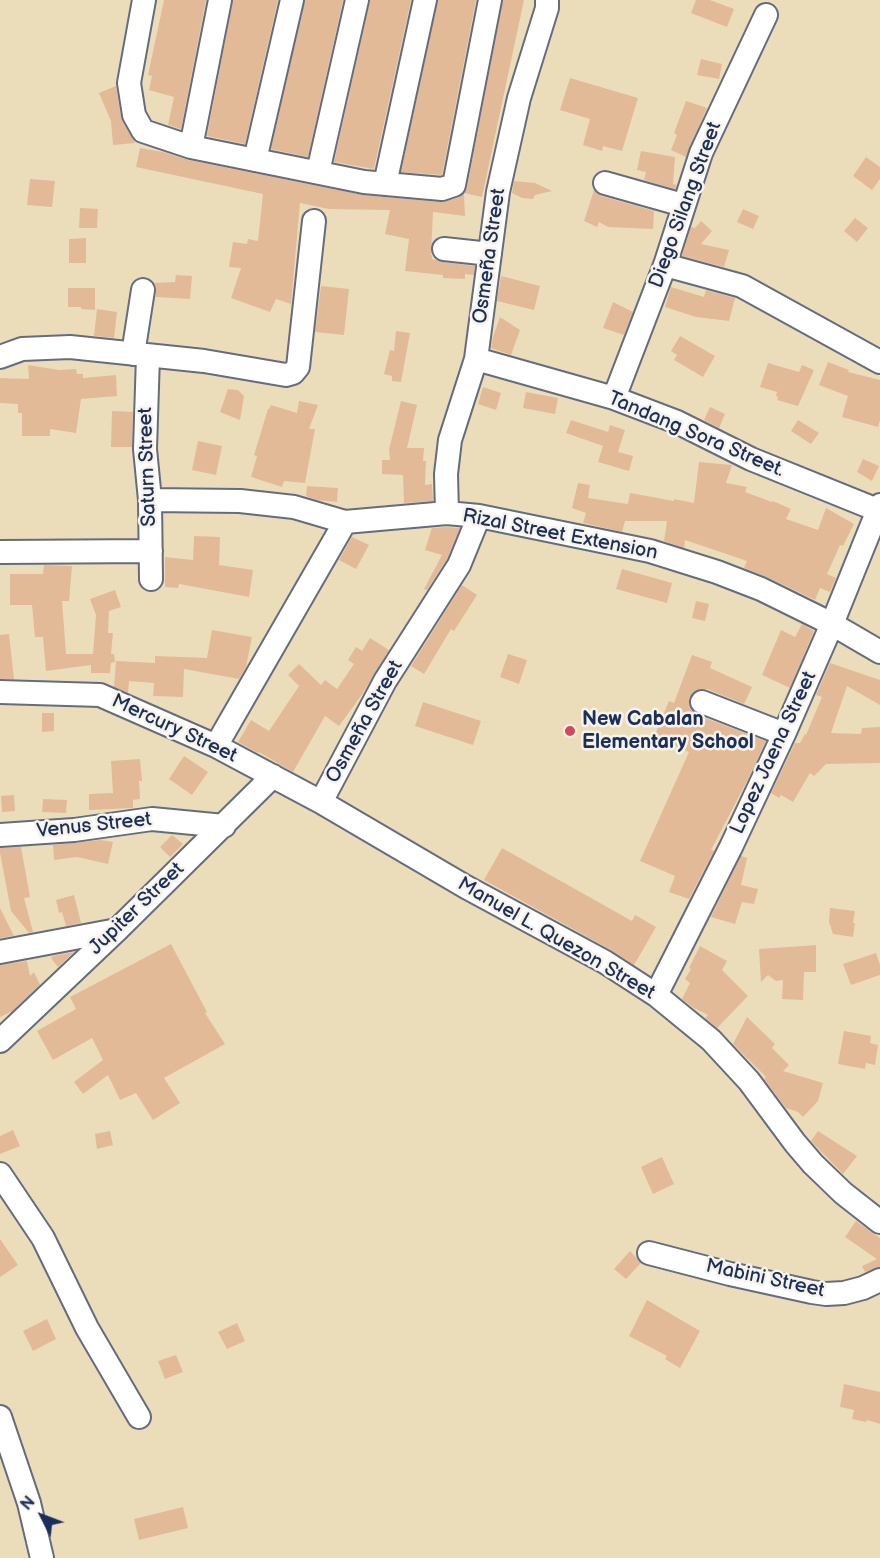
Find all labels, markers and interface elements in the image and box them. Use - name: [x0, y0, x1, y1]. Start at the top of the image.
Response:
- street label: Diego Silang Street: [645, 119, 727, 291]
- street label: Osmeña Street: [469, 187, 511, 325]
- street label: Tandang Sora Street.: [604, 387, 788, 483]
- street label: Saturn Street: [134, 407, 162, 527]
- street label: Rizal Street Extension: [460, 504, 660, 566]
- street label: Osmeña Street: [321, 656, 409, 788]
- street label: Lopez Jaena Street: [726, 668, 822, 838]
- street label: Mercury Street: [108, 690, 240, 768]
- place label: New Cabalan Elementary School: [582, 708, 754, 755]
- marker: New Cabalan Elementary School: [563, 724, 577, 738]
- street label: Venus Street: [35, 808, 153, 844]
- street label: Jupiter Street: [85, 858, 189, 960]
- street label: Manuel L. Quezon Street: [453, 873, 659, 1005]
- street label: Mabini Street: [703, 1255, 827, 1303]
- north arrow: [12, 1486, 72, 1546]
- text: N: [17, 1493, 39, 1514]

